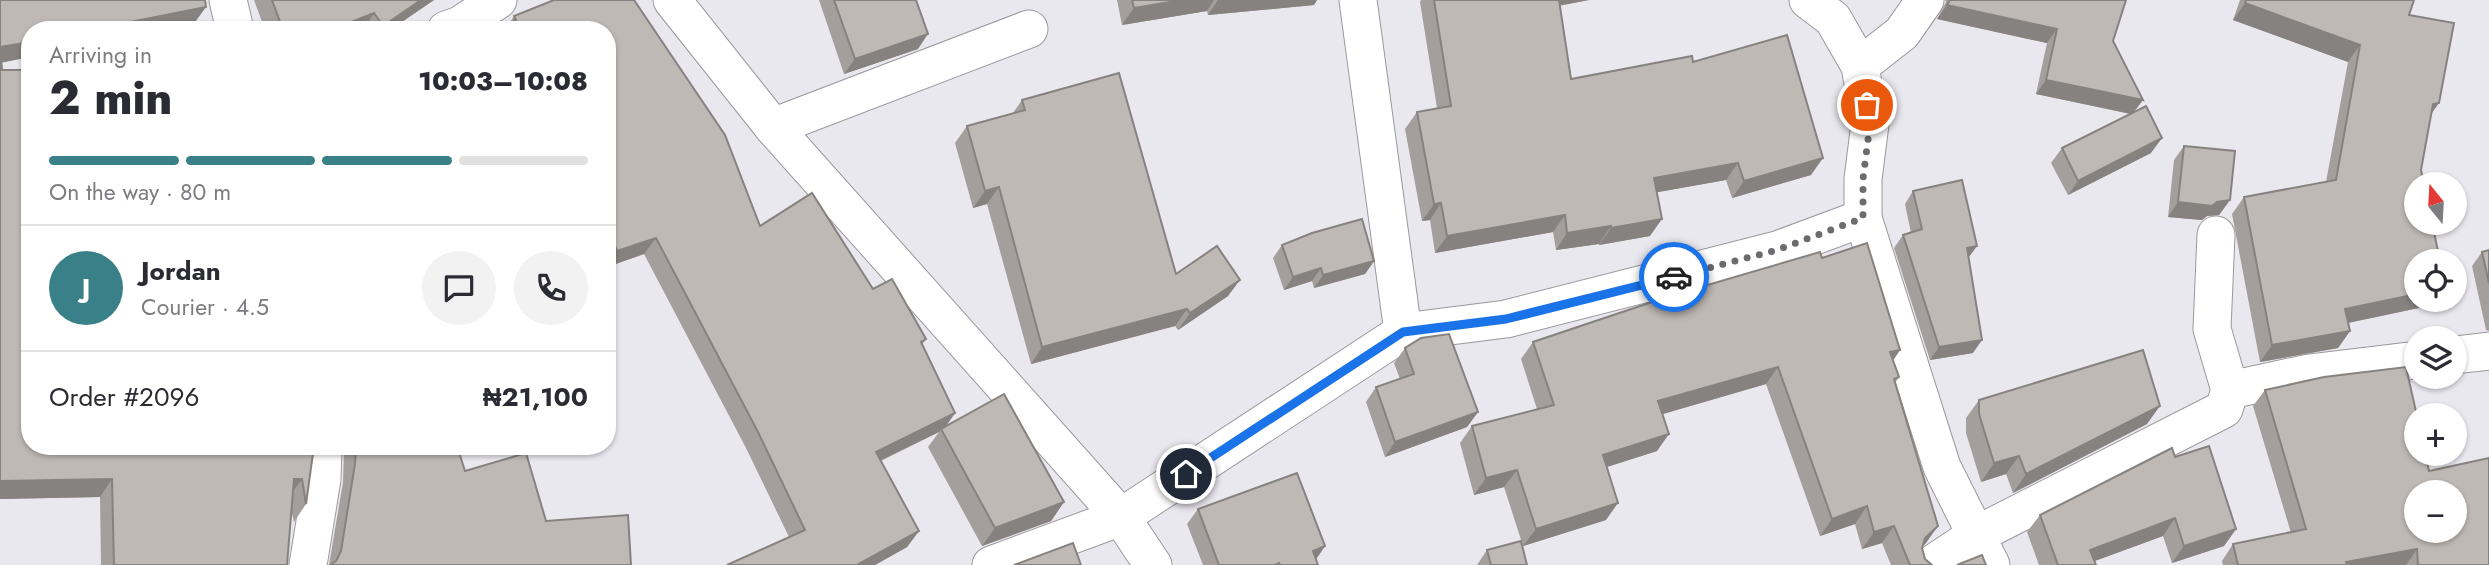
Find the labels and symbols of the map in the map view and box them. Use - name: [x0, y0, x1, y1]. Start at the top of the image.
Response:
- pin: [1837, 75, 1897, 135]
- north arrow: [2404, 172, 2468, 234]
- courier: [1639, 242, 1709, 312]
- pin: [1156, 444, 1216, 504]

